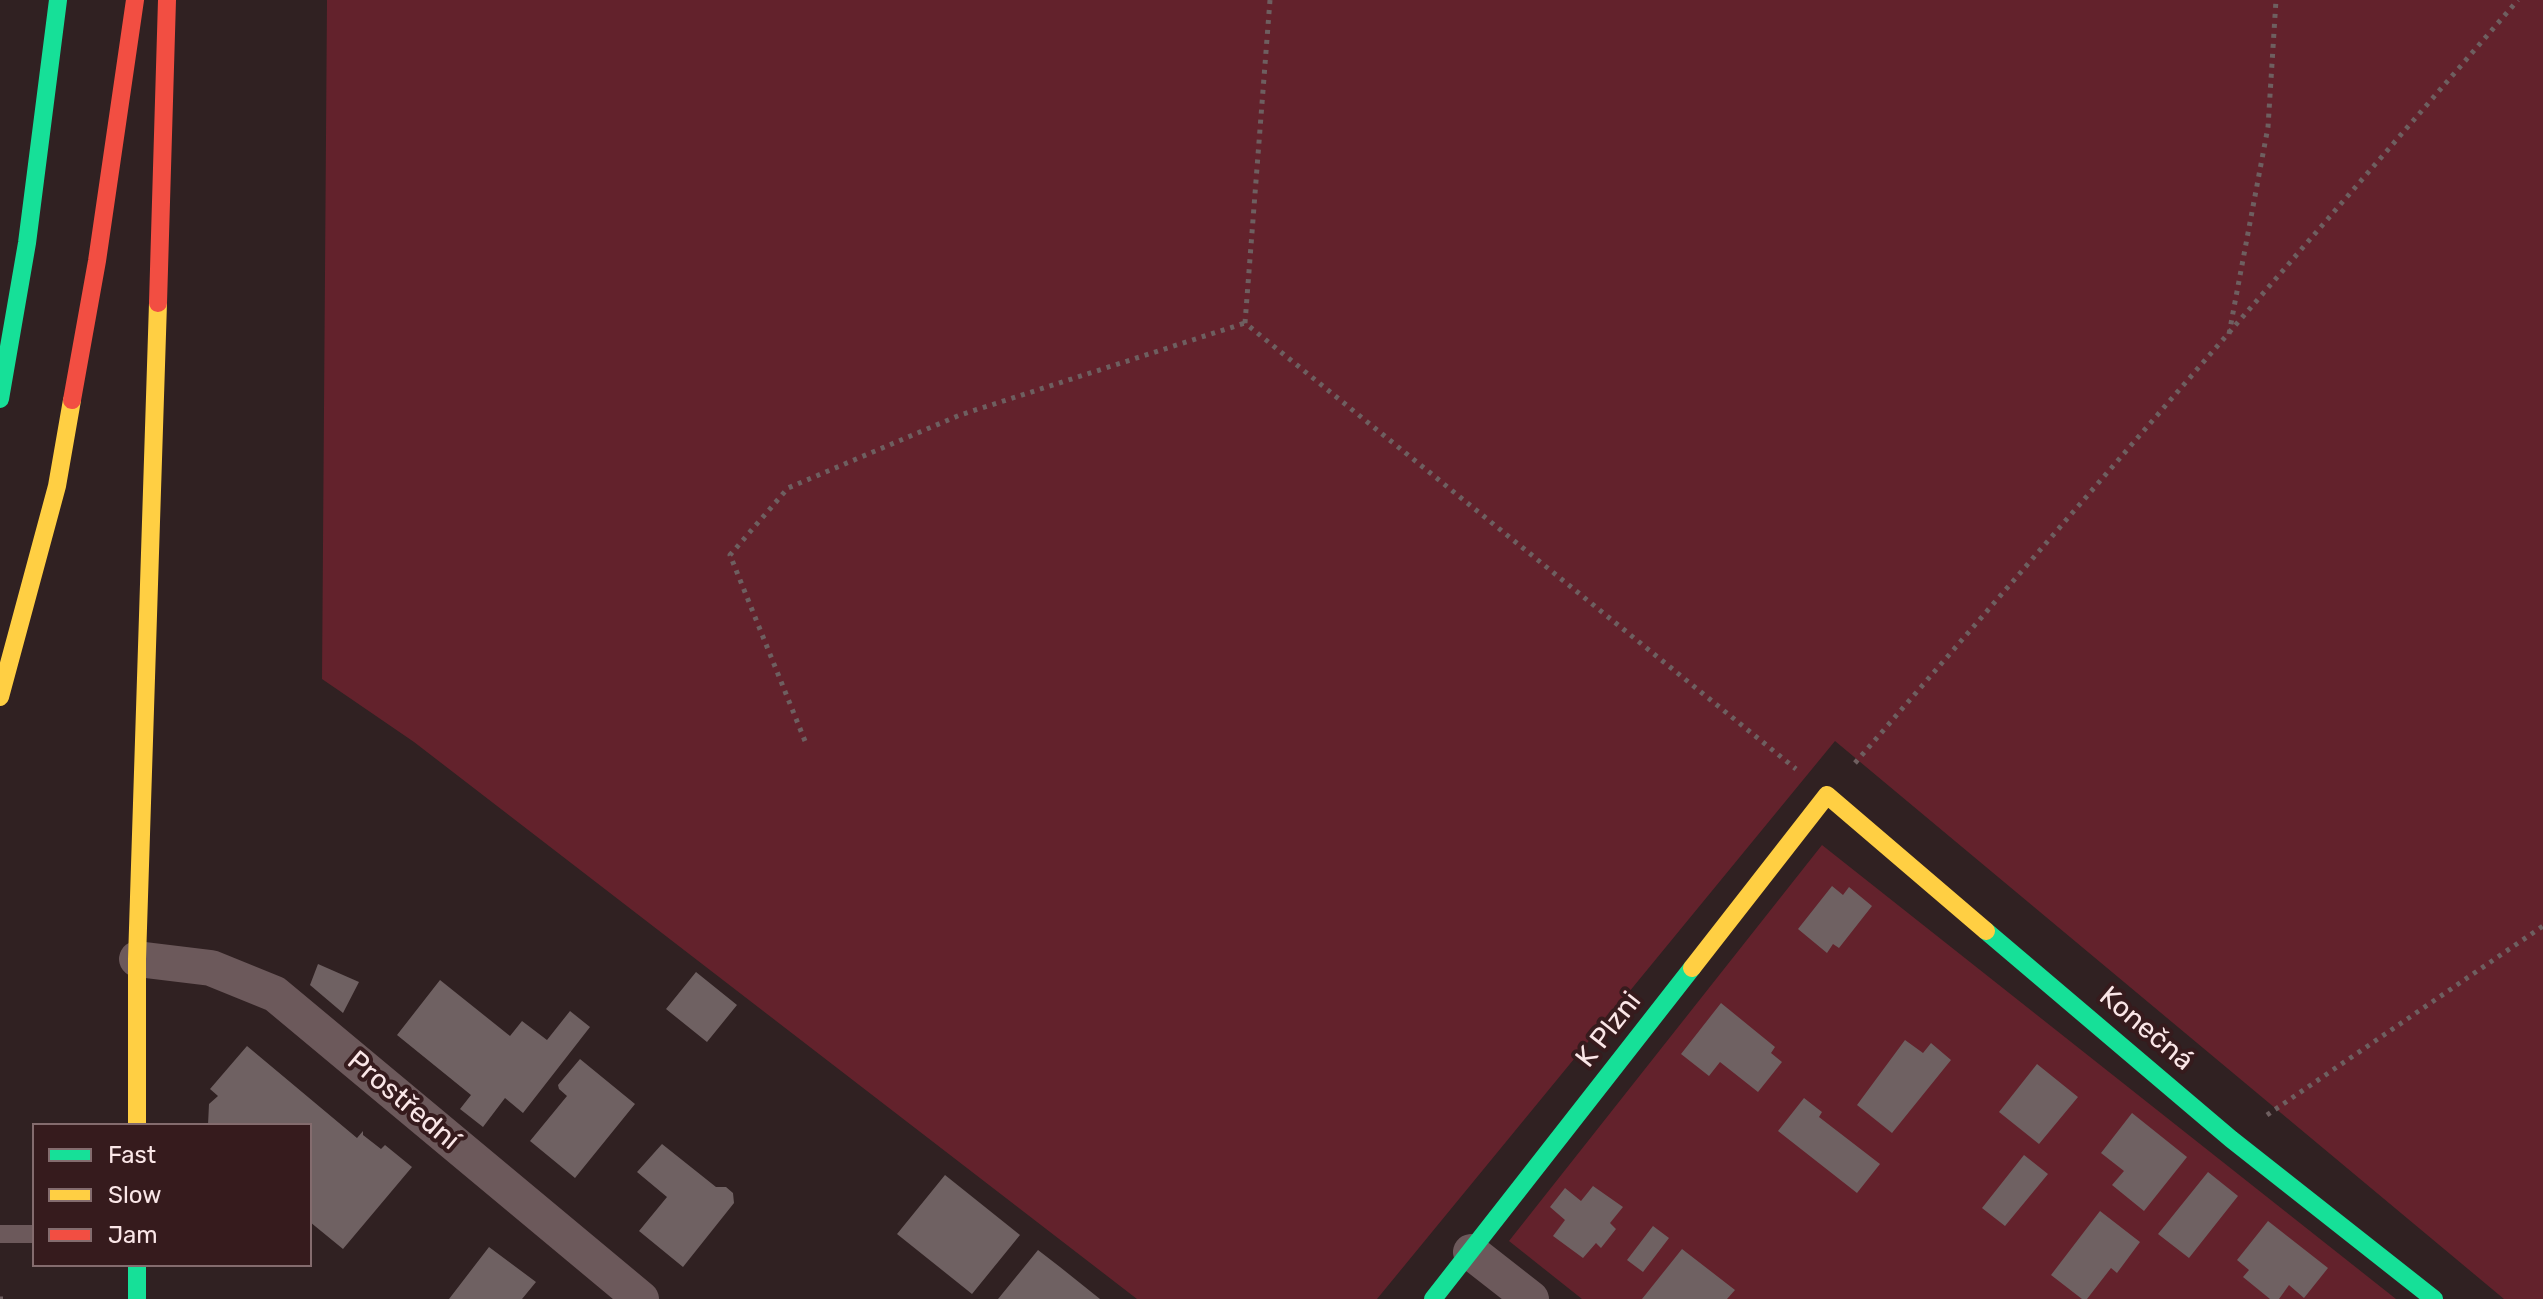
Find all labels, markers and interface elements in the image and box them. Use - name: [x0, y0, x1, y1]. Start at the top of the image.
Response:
- street label: Konečná: [2092, 980, 2200, 1078]
- street label: K Plzni: [1569, 986, 1649, 1074]
- street label: Prostřední: [340, 1044, 466, 1158]
- legend: [32, 1123, 312, 1267]
- text: Fast: [108, 1141, 156, 1169]
- text: Slow: [108, 1181, 161, 1209]
- text: Jam: [108, 1221, 158, 1249]

